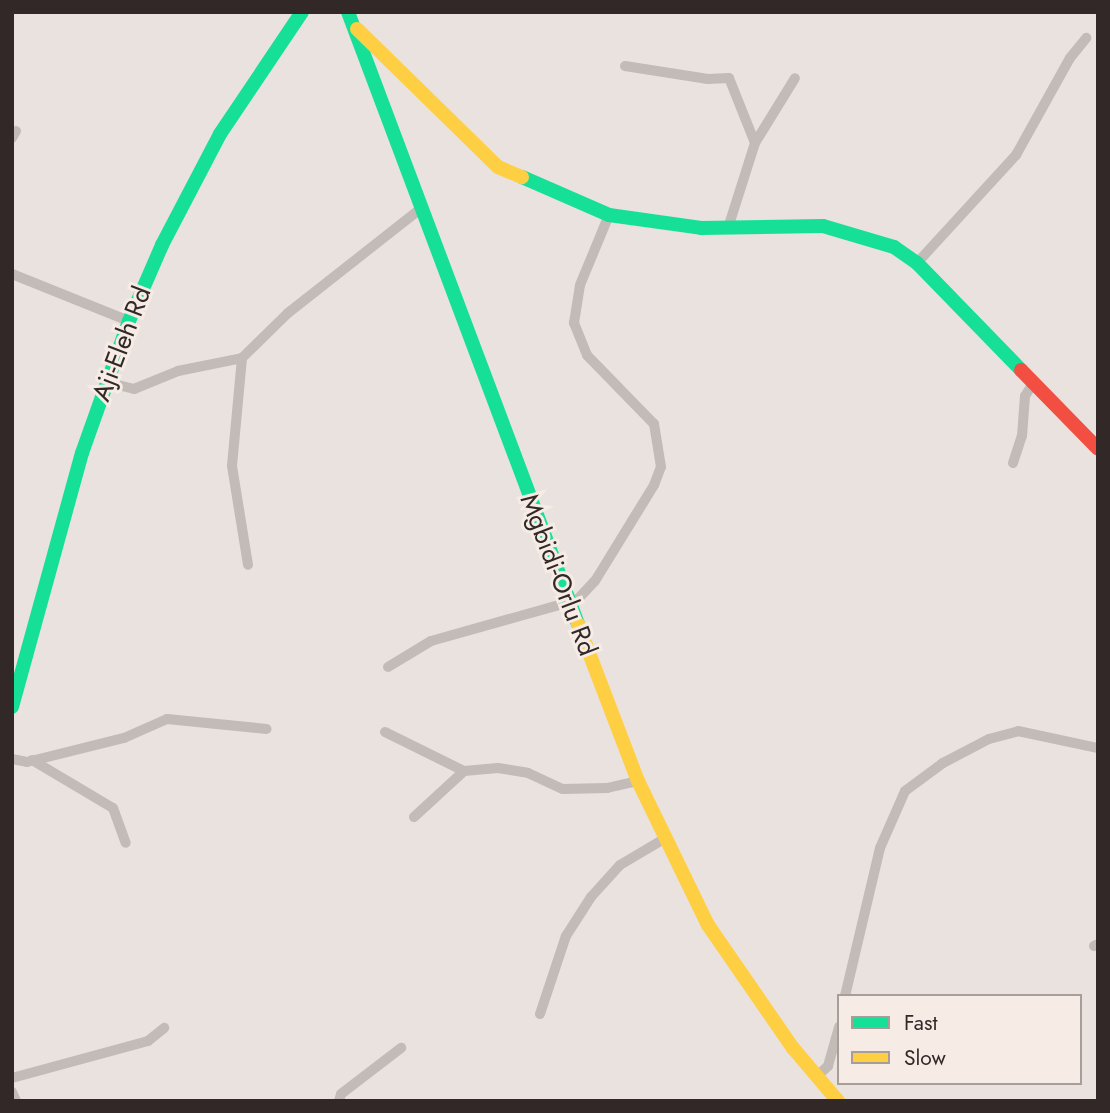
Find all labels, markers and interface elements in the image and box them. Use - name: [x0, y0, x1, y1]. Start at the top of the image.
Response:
- street label: Aji-Eleh Rd: [86, 282, 158, 406]
- street label: Mgbidi-Orlu Rd: [513, 490, 603, 660]
- legend: [837, 994, 1082, 1085]
- text: Fast: [904, 1008, 937, 1038]
- text: Slow: [904, 1043, 946, 1073]

